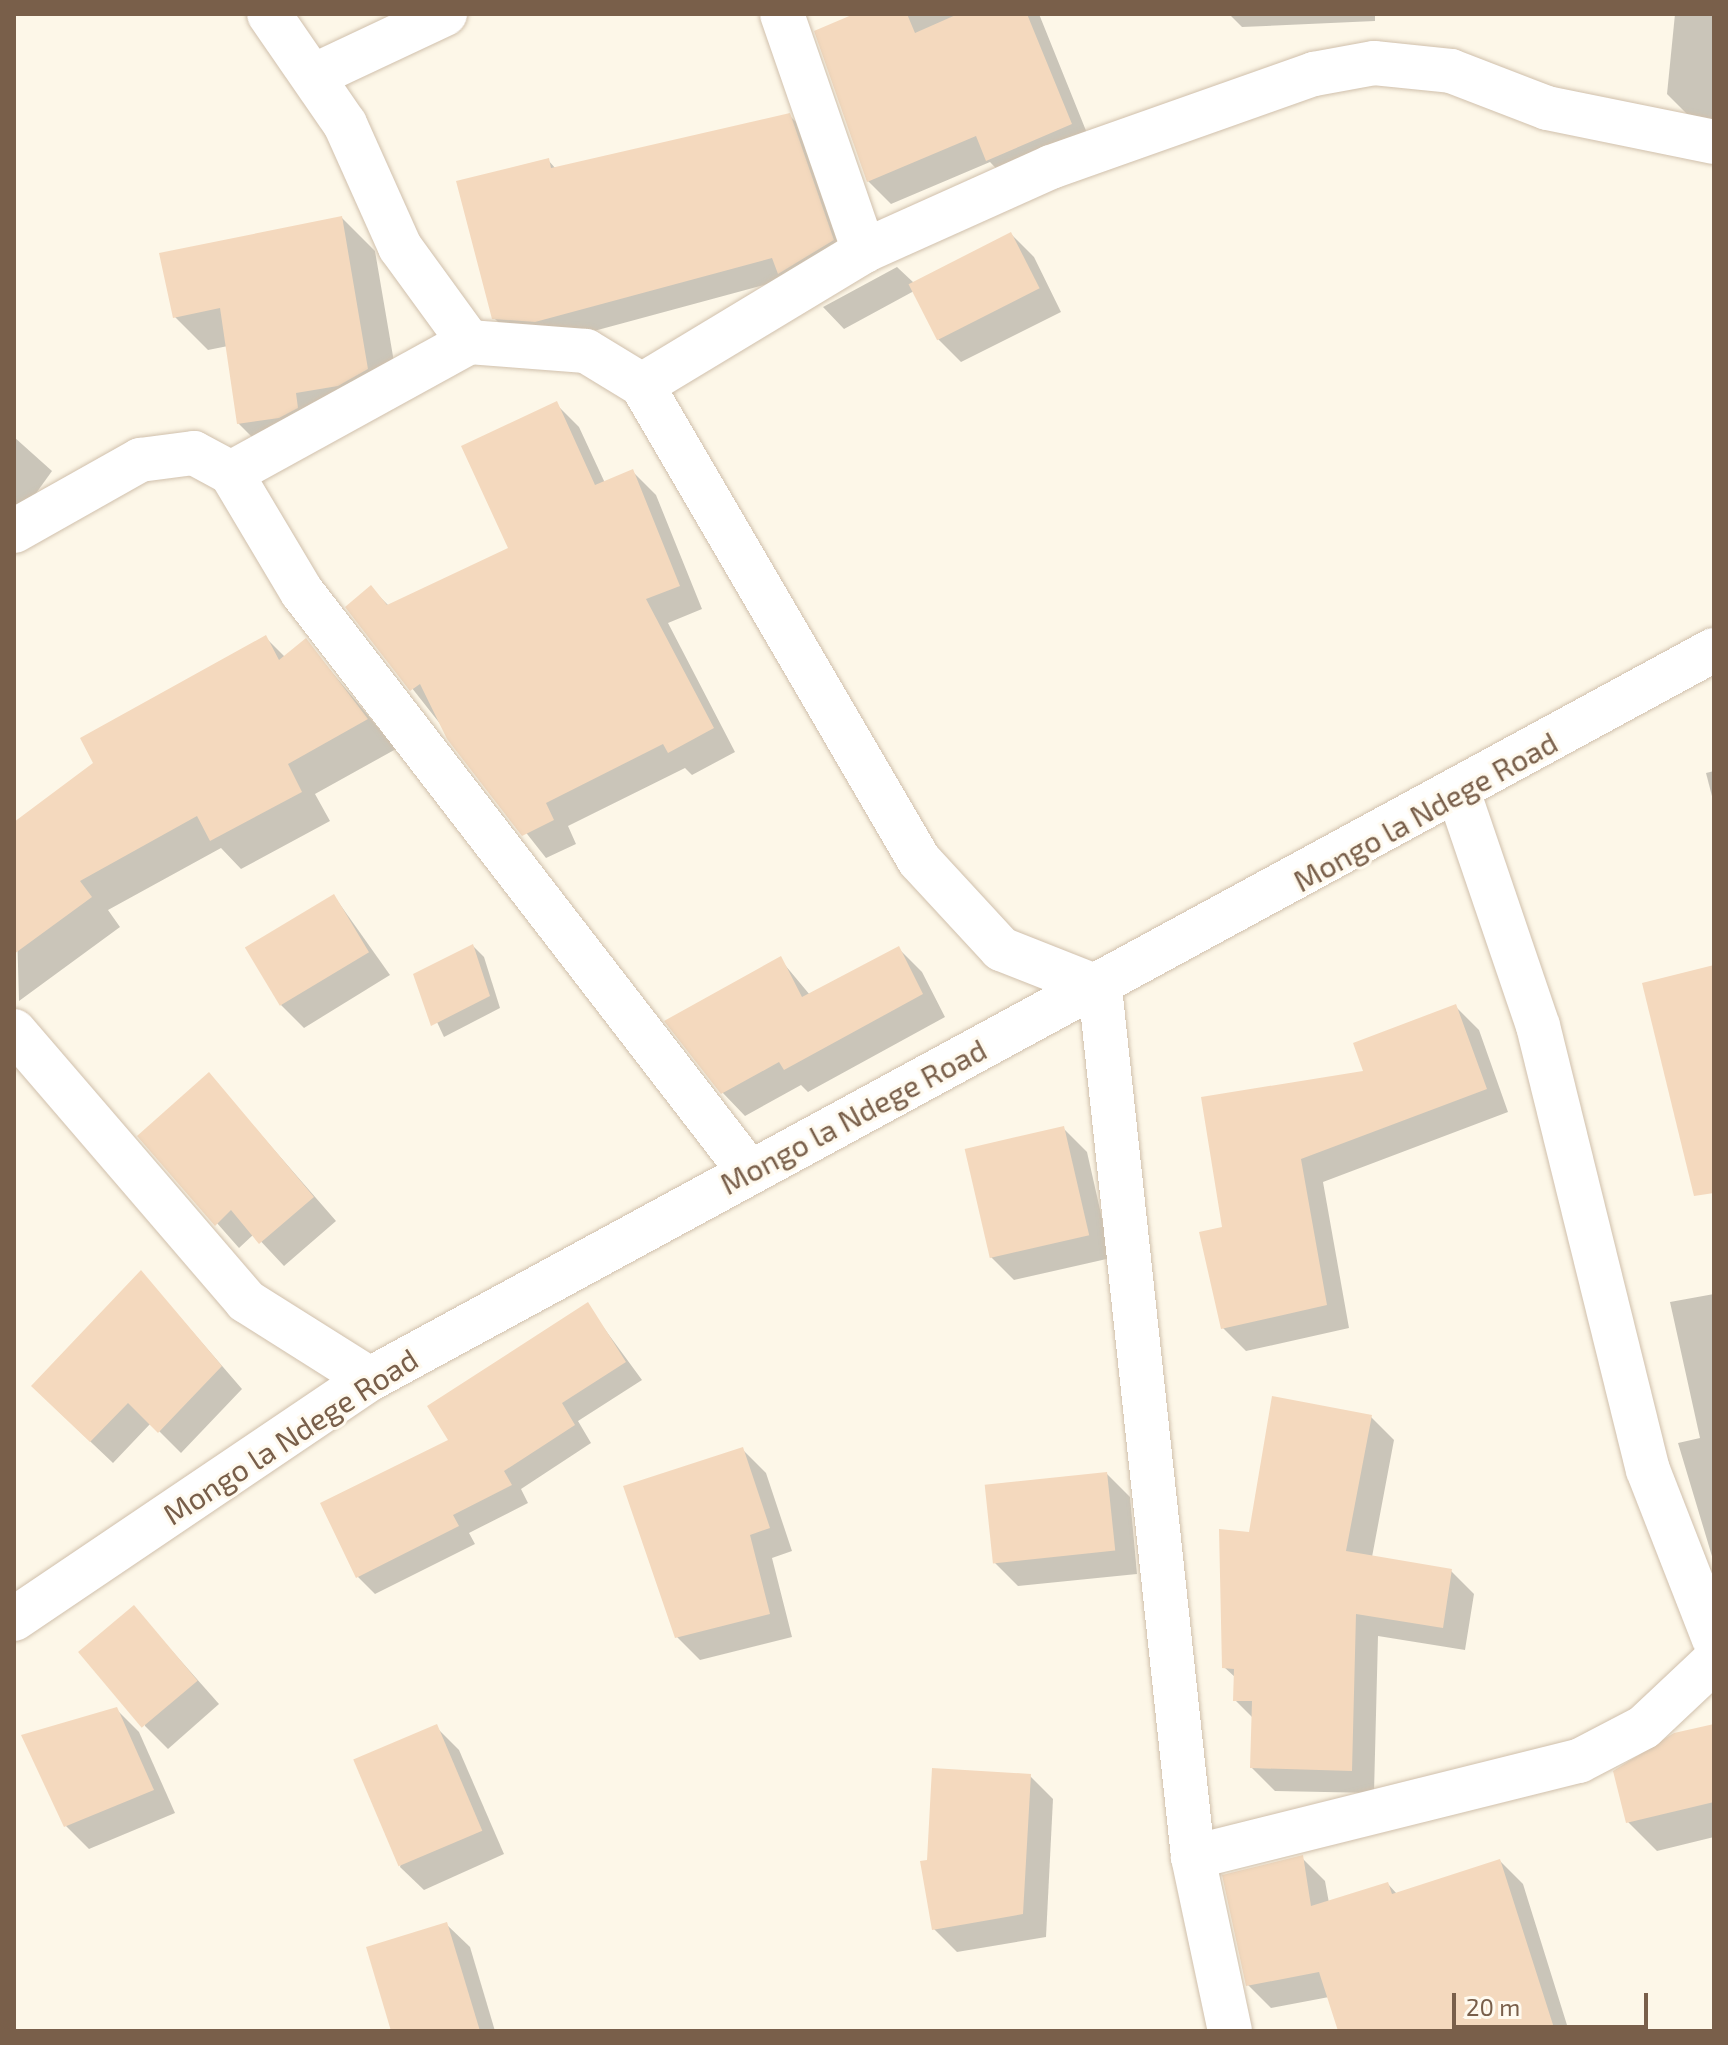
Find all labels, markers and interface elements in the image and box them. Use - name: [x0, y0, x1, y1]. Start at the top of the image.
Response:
- street label: Mongo la Ndege Road: [1287, 723, 1563, 899]
- street label: Mongo la Ndege Road: [714, 1031, 992, 1201]
- street label: Mongo la Ndege Road: [156, 1340, 424, 1532]
- scale bar: [1456, 1977, 1652, 2027]
- text: 20 m: [1466, 1992, 1520, 2021]

